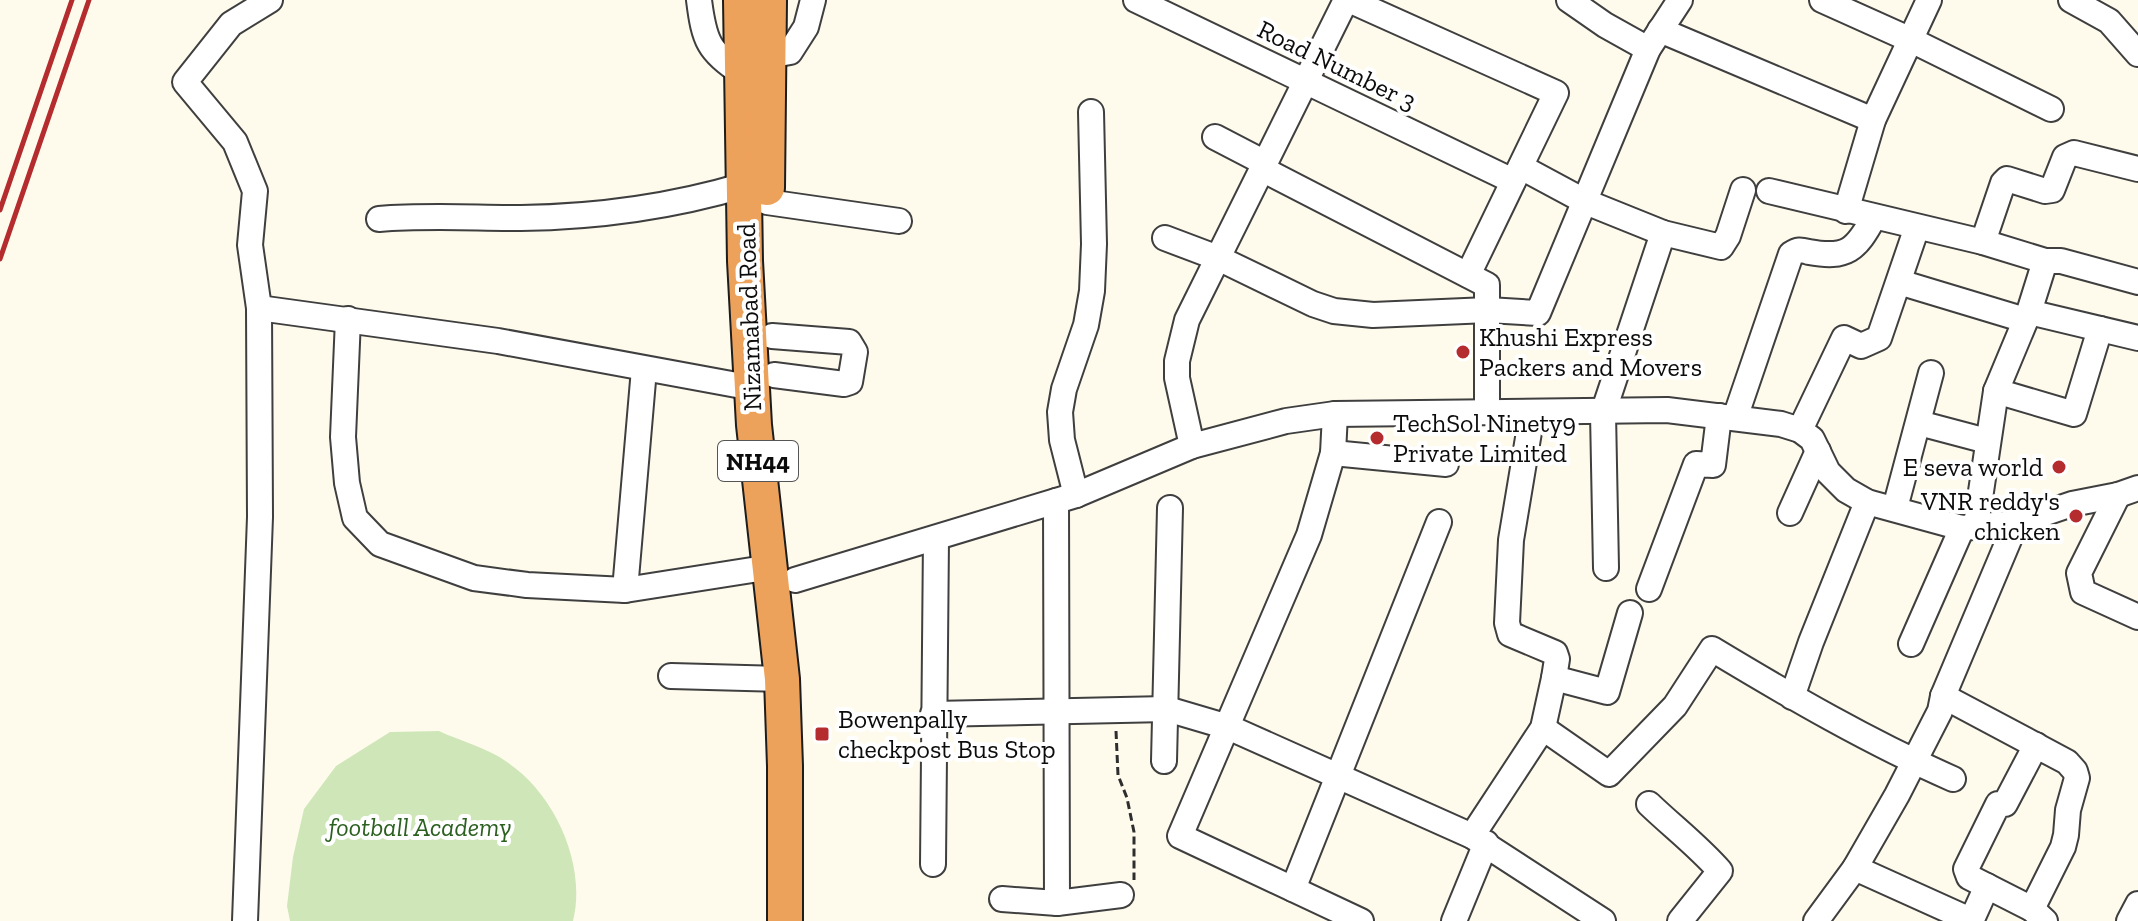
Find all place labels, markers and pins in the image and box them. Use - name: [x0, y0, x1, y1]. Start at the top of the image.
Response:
- place label: Khushi Express Packers and Movers: [1479, 321, 1702, 383]
- marker: Khushi Express Packers and Movers: [1454, 343, 1472, 361]
- place label: TechSol Ninety9 Private Limited: [1393, 407, 1576, 469]
- marker: TechSol Ninety9 Private Limited: [1368, 429, 1386, 447]
- place label: E seva world: [1903, 451, 2043, 483]
- marker: E seva world: [2050, 458, 2068, 476]
- place label: VNR reddy's chicken: [1920, 485, 2060, 547]
- marker: VNR reddy's chicken: [2067, 507, 2085, 525]
- place label: Bowenpally checkpost Bus Stop: [838, 703, 1056, 765]
- marker: Bowenpally checkpost Bus Stop: [813, 725, 831, 743]

